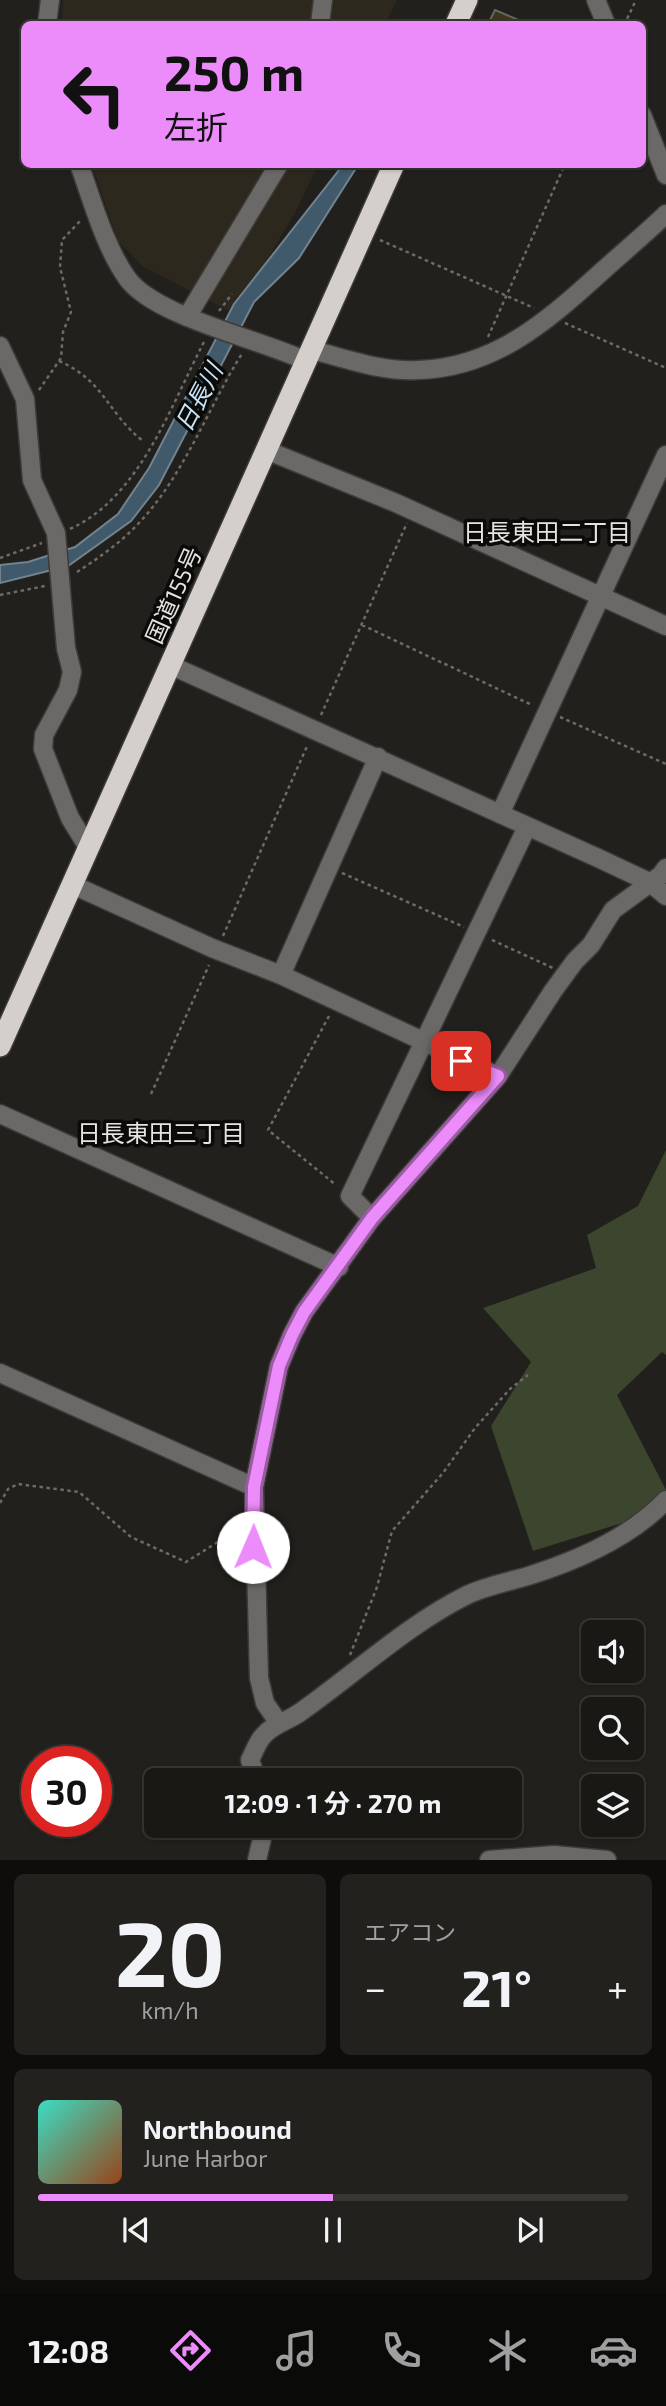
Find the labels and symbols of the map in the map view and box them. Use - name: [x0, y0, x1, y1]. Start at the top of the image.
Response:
- water label: 日長川: [168, 356, 229, 436]
- district label: 日長東田二丁目: [463, 517, 631, 546]
- street label: 国道155号: [139, 542, 207, 648]
- pin: [431, 1031, 491, 1091]
- district label: 日長東田三丁目: [77, 1118, 245, 1147]
- position arrow: [216, 1510, 290, 1584]
- speed limit sign: 30: [21, 1746, 112, 1837]

